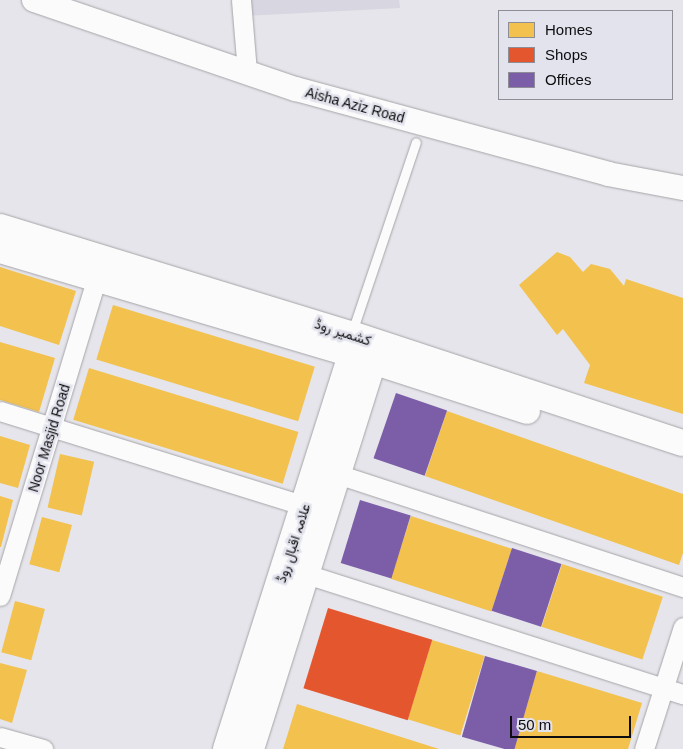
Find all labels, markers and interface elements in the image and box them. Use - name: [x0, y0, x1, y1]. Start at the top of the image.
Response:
- legend: [498, 10, 673, 100]
- text: Homes: [545, 21, 593, 38]
- text: Shops: [545, 46, 588, 63]
- text: Offices: [545, 71, 591, 88]
- street label: Aisha Aziz Road: [303, 84, 407, 126]
- street label: کشمیر روڈ: [313, 315, 373, 349]
- street label: Noor Masjid Road: [25, 382, 73, 494]
- street label: علامہ اقبال روڈ: [272, 501, 314, 585]
- scale bar: [513, 706, 634, 738]
- text: 50 m: [518, 716, 551, 733]

